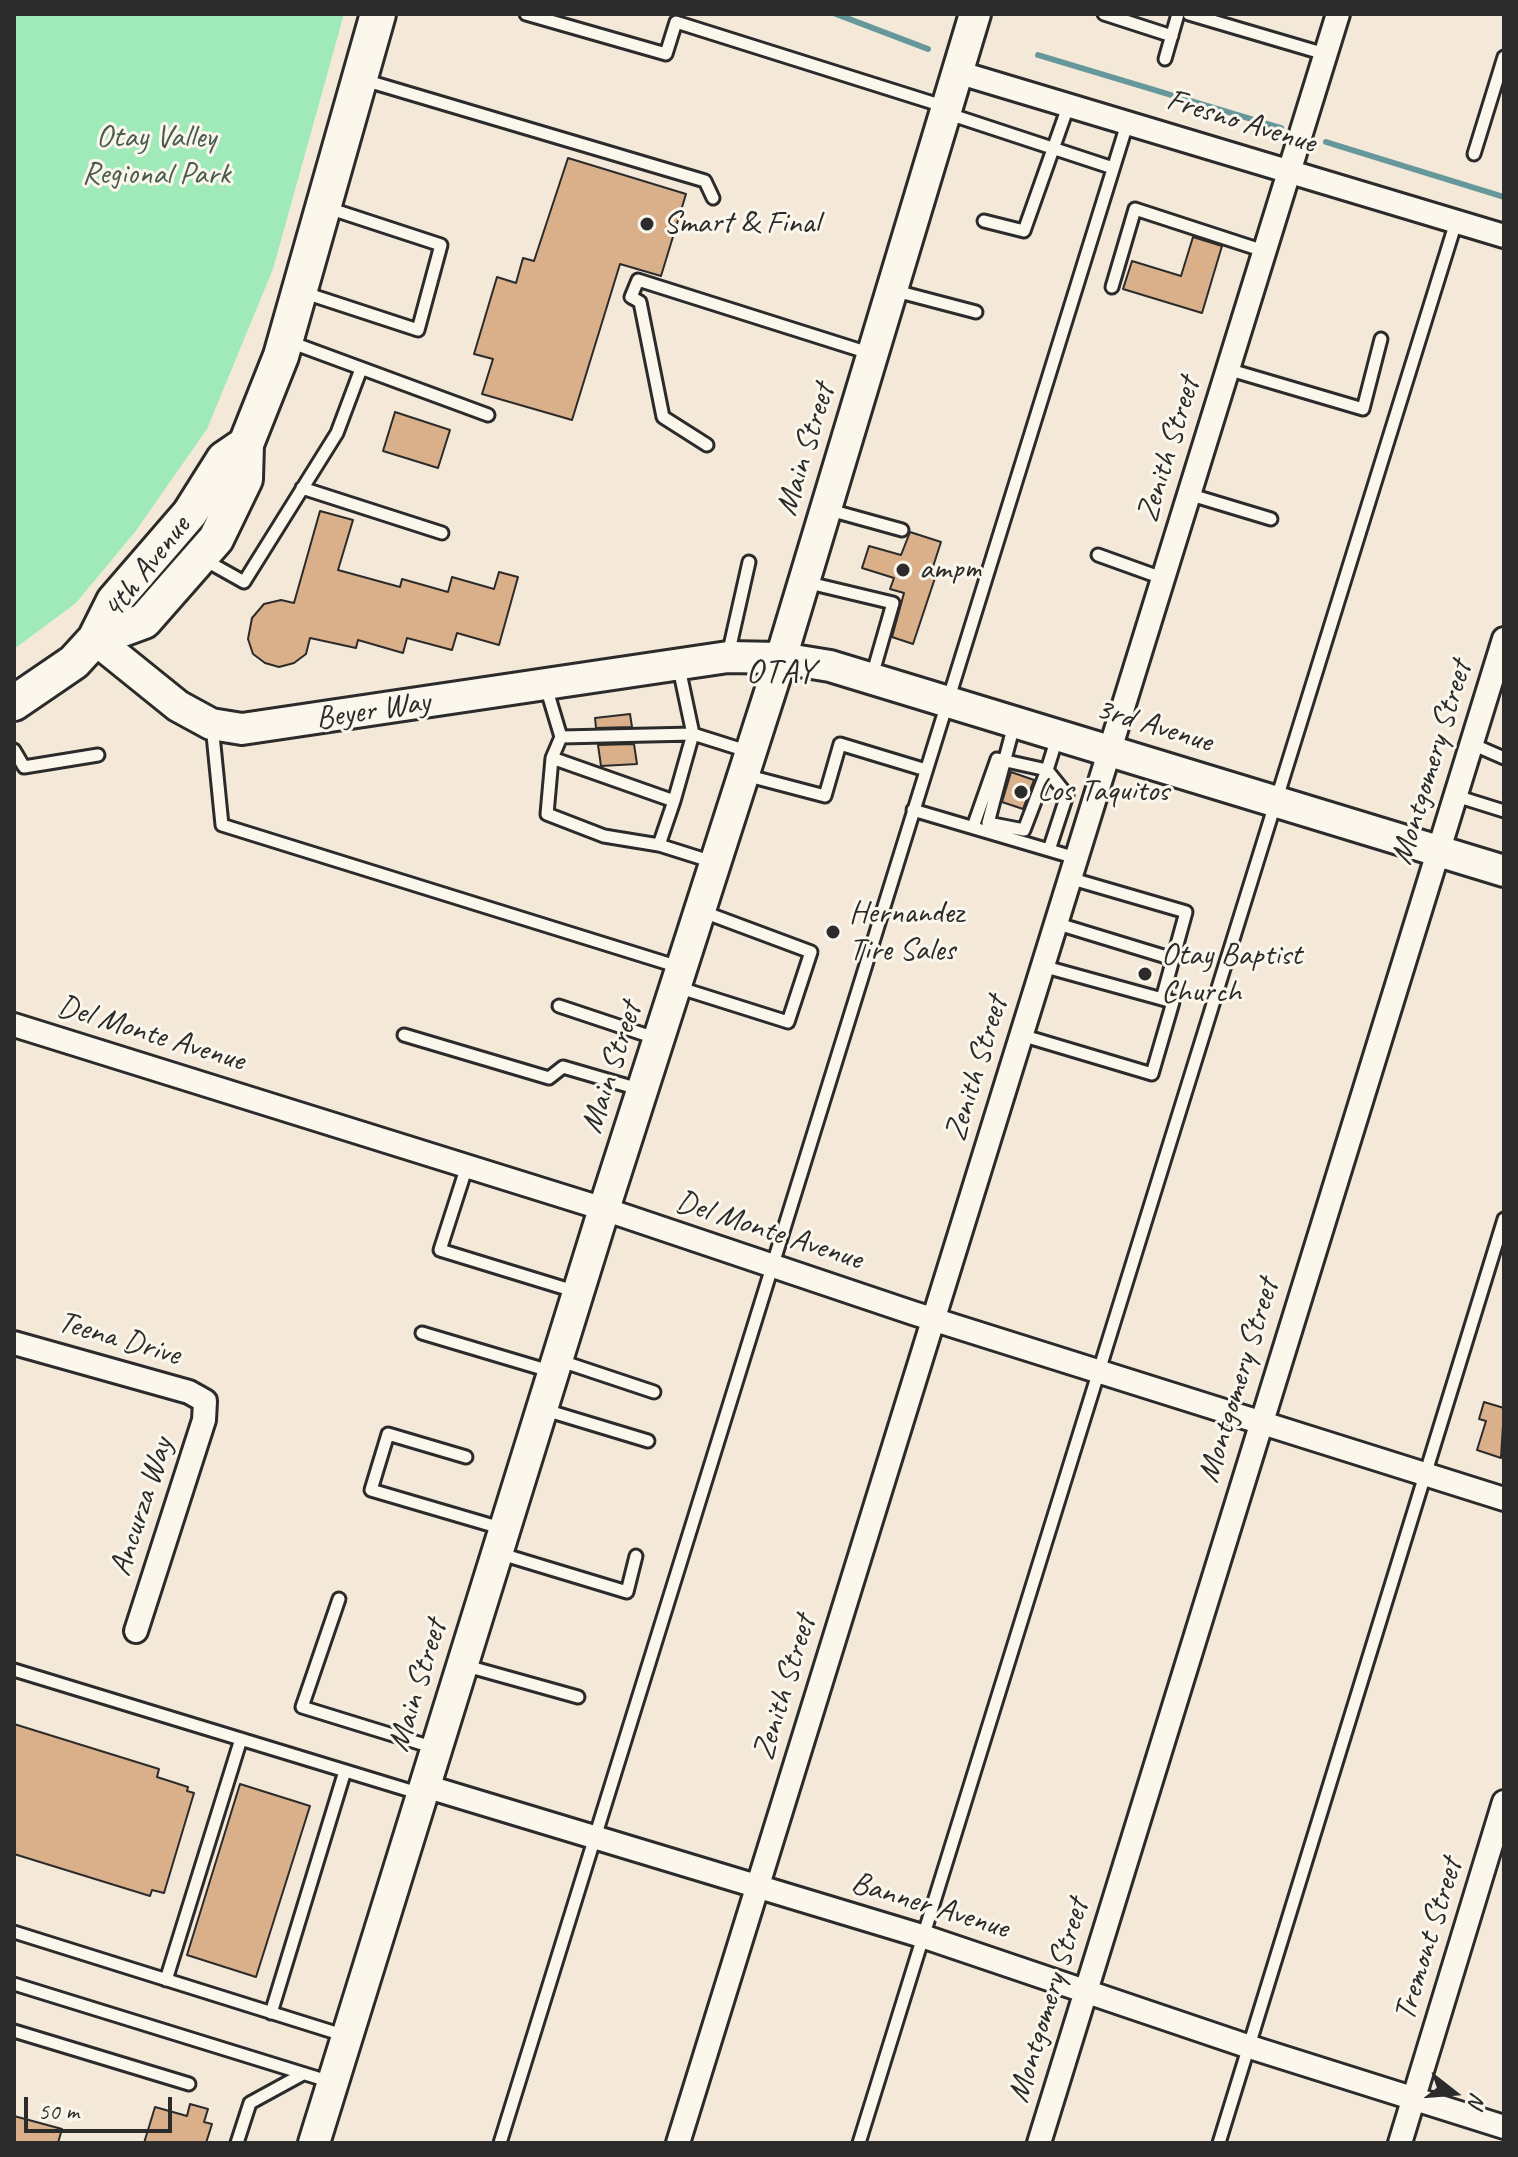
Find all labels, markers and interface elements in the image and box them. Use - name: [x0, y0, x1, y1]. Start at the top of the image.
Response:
- street label: Fresno Avenue: [1162, 81, 1320, 163]
- park label: Otay Valley Regional Park: [82, 119, 230, 194]
- place label: Smart & Final: [663, 205, 820, 243]
- marker: Smart & Final: [638, 215, 656, 233]
- street label: Zenith Street: [1129, 373, 1209, 527]
- street label: Main Street: [768, 380, 844, 520]
- street label: 4th Avenue: [95, 509, 199, 627]
- place label: ampm: [919, 551, 981, 589]
- marker: ampm: [894, 561, 912, 579]
- district label: OTAY: [745, 653, 817, 693]
- street label: Montgomery Street: [1383, 657, 1481, 869]
- street label: Beyer Way: [313, 683, 433, 739]
- street label: 3rd Avenue: [1091, 690, 1217, 762]
- place label: Los Taquitos: [1037, 773, 1169, 811]
- marker: Los Taquitos: [1012, 783, 1030, 801]
- place label: Hernandez Tire Sales: [849, 895, 964, 970]
- marker: Hernandez Tire Sales: [824, 923, 842, 941]
- place label: Otay Baptist Church: [1161, 937, 1302, 1012]
- marker: Otay Baptist Church: [1136, 965, 1154, 983]
- street label: Del Monte Avenue: [53, 987, 249, 1081]
- street label: Zenith Street: [937, 992, 1017, 1146]
- street label: Main Street: [573, 998, 651, 1138]
- street label: Del Monte Avenue: [671, 1183, 867, 1279]
- street label: Montgomery Street: [1190, 1275, 1288, 1487]
- street label: Teena Drive: [53, 1303, 185, 1375]
- street label: Ancurza Way: [102, 1433, 182, 1581]
- street label: Zenith Street: [745, 1611, 825, 1765]
- street label: Main Street: [380, 1616, 456, 1756]
- street label: Tremont Street: [1386, 1854, 1472, 2026]
- street label: Banner Avenue: [847, 1864, 1013, 1948]
- street label: Montgomery Street: [1000, 1895, 1098, 2107]
- north arrow: [1414, 2053, 1494, 2133]
- scale bar: [28, 2081, 176, 2131]
- text: N: [1462, 2089, 1492, 2111]
- text: 50 m: [38, 2096, 79, 2126]

